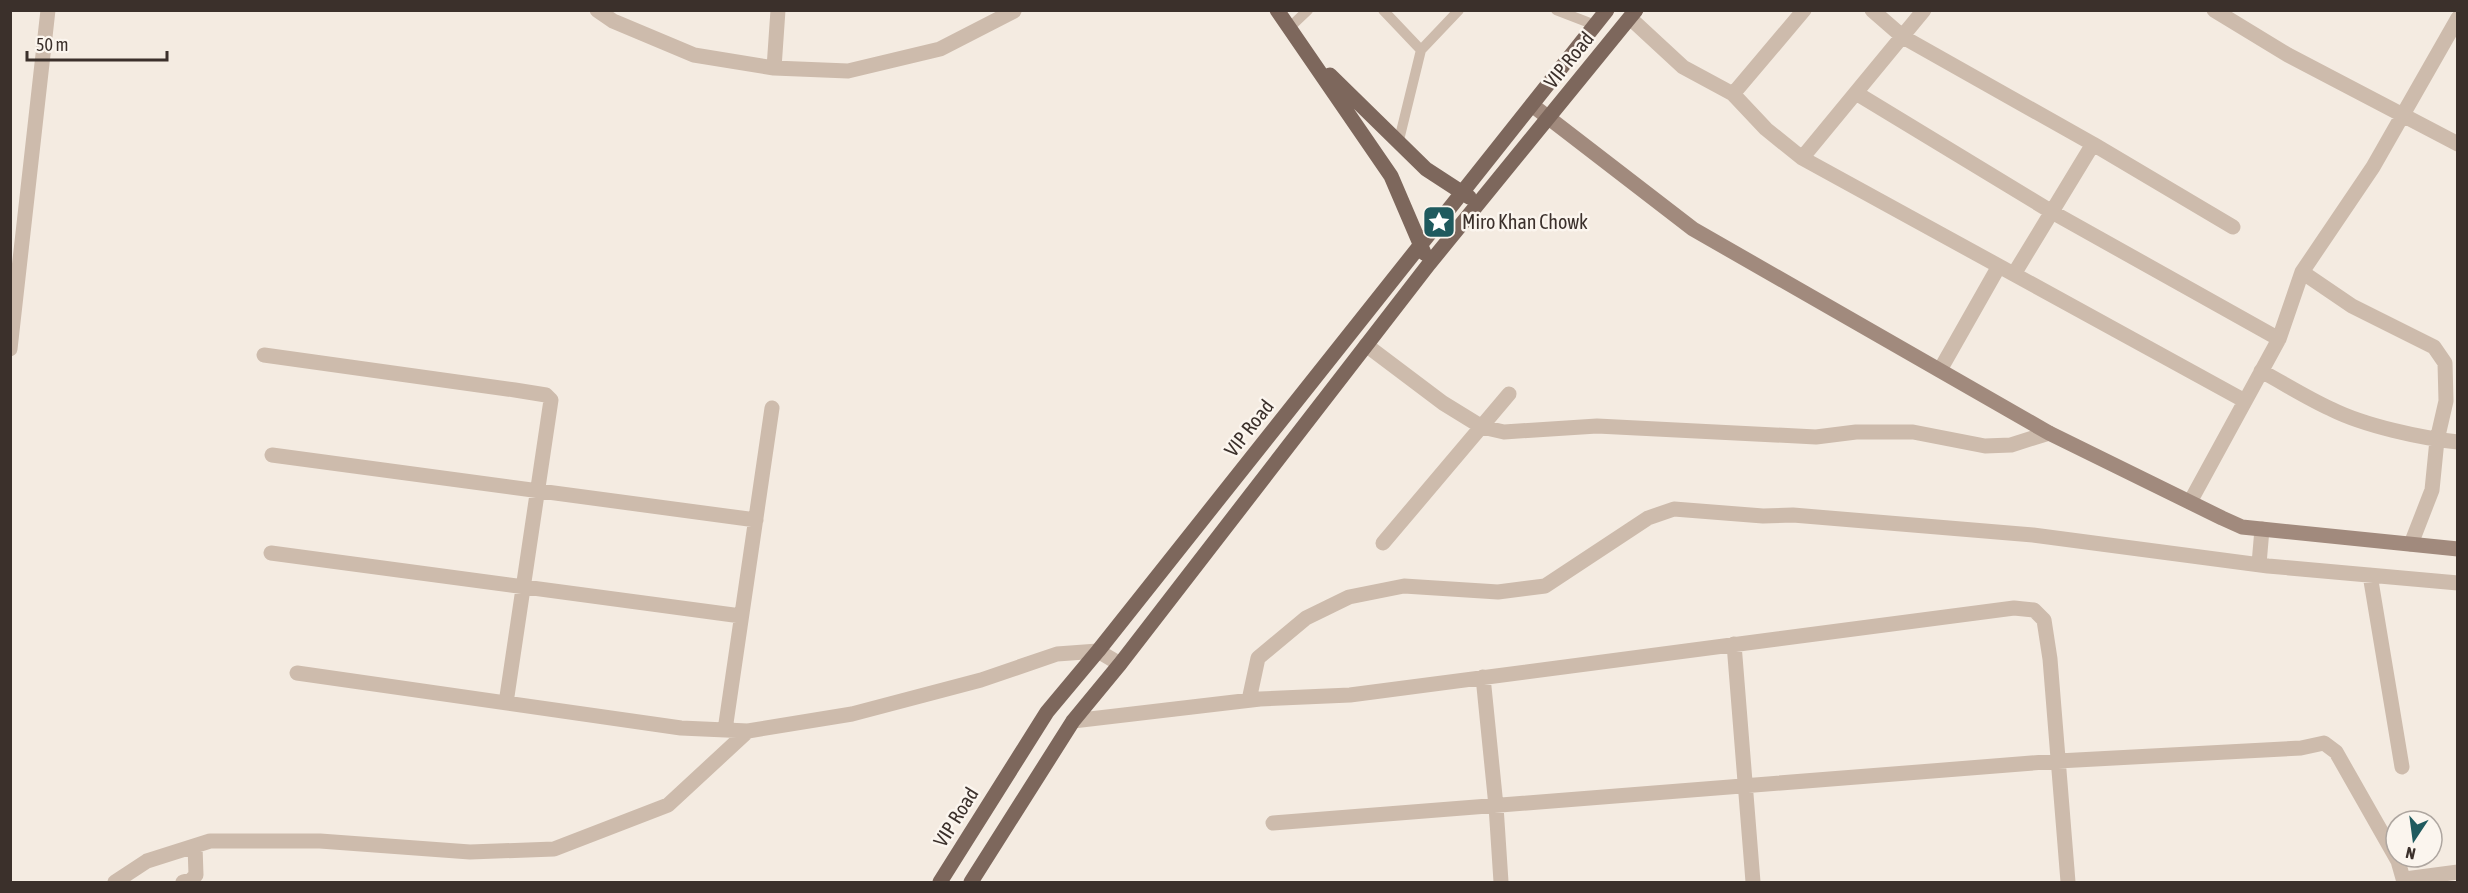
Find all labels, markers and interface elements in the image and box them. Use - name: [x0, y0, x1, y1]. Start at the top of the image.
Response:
- scale bar: [27, 24, 166, 62]
- street label: VIP Road: [1539, 27, 1598, 92]
- text: 50 m: [36, 34, 68, 55]
- place icon: Miro Khan Chowk: [1421, 204, 1457, 240]
- place label: Miro Khan Chowk: [1462, 210, 1588, 233]
- street label: VIP Road: [1219, 395, 1278, 461]
- street label: VIP Road: [928, 783, 983, 851]
- north arrow: [2384, 809, 2444, 869]
- text: N: [2404, 844, 2417, 863]

